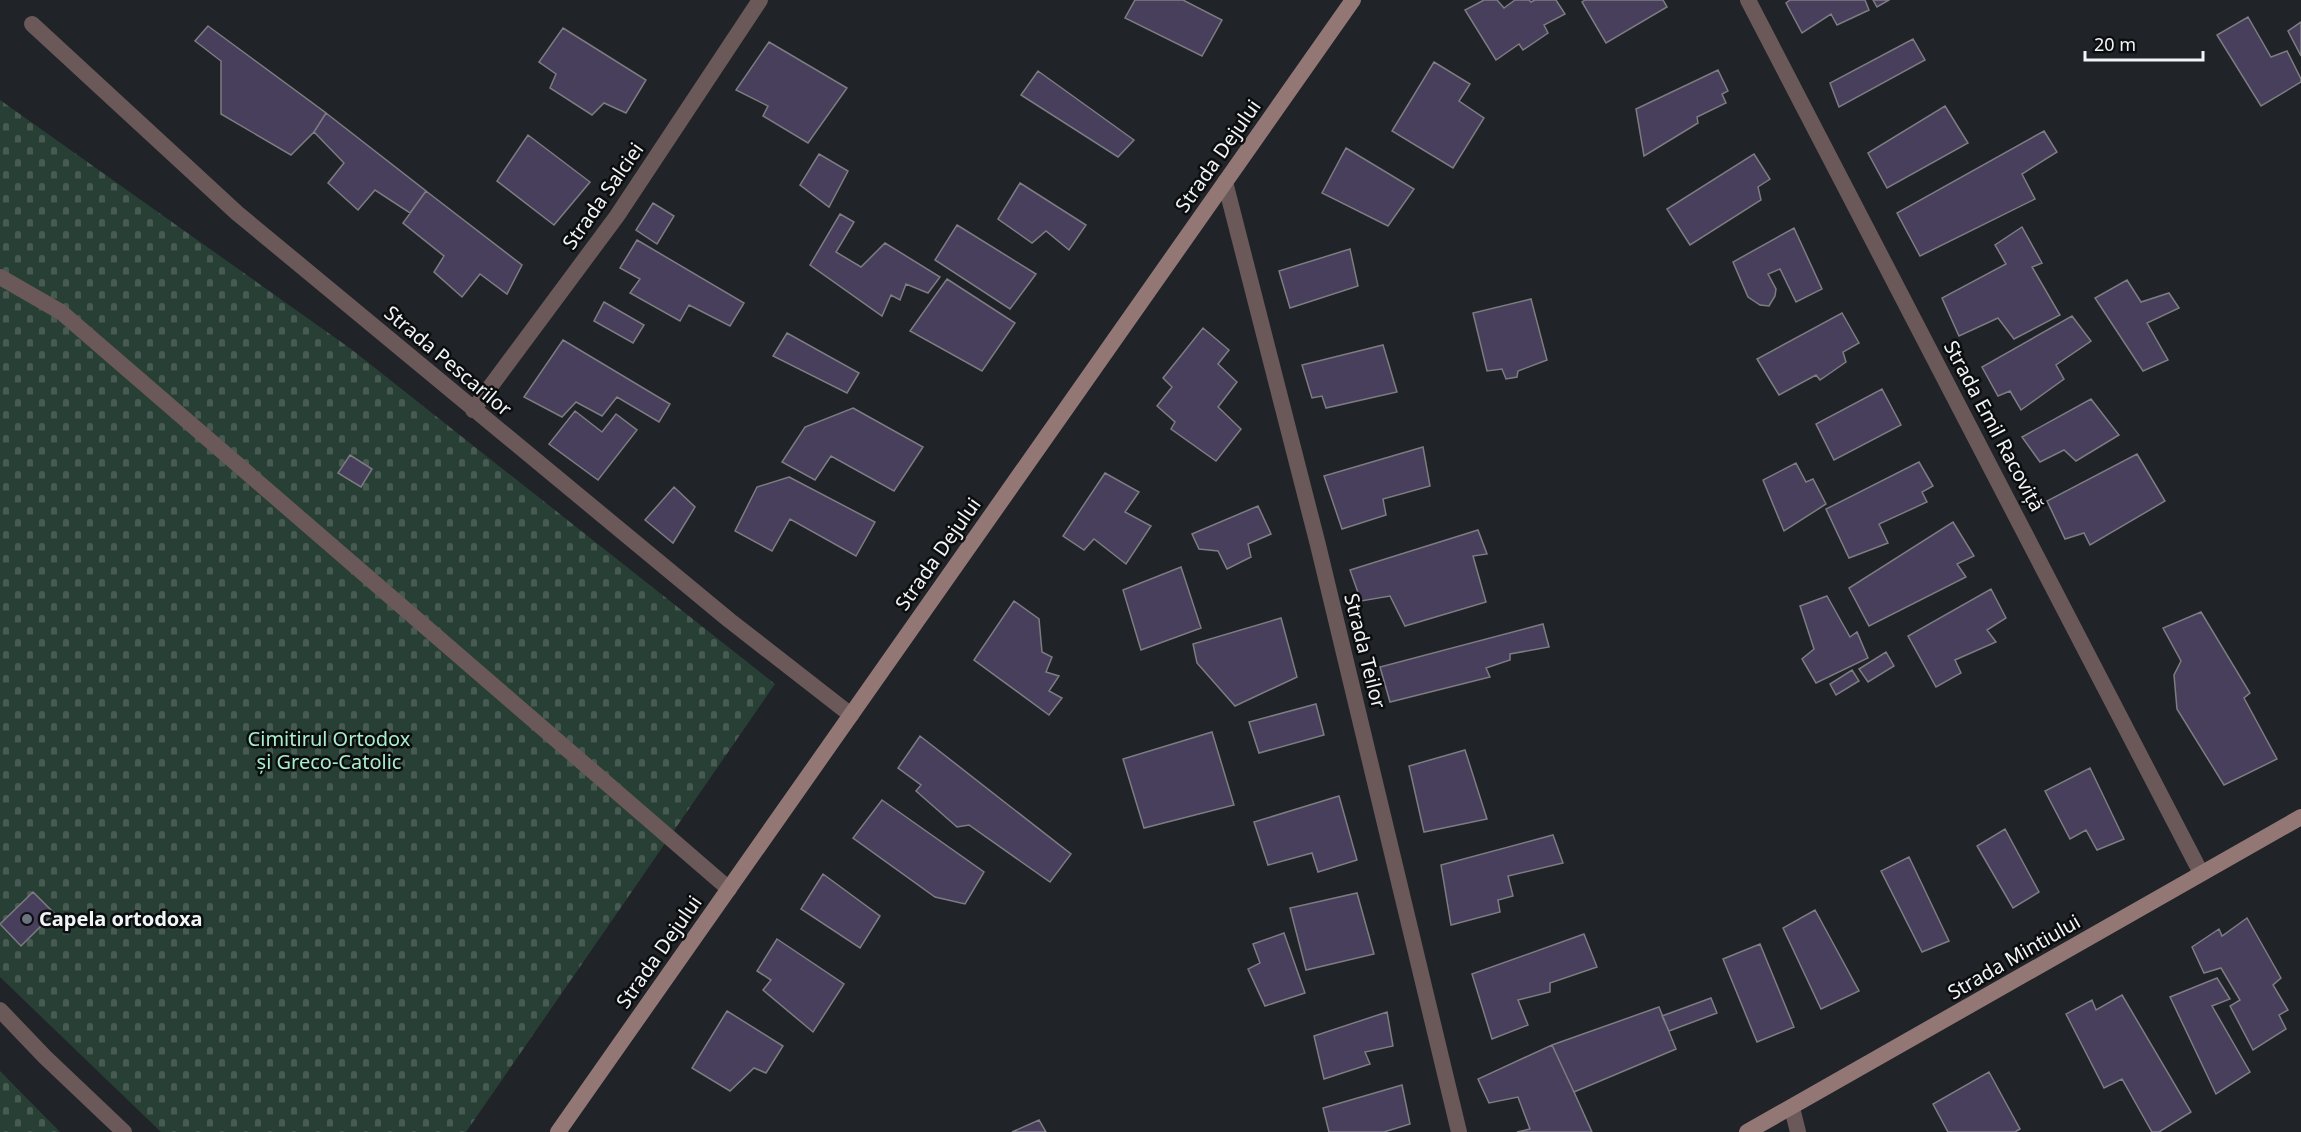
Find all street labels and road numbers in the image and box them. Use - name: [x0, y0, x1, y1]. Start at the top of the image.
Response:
- street label: Strada Dejului: [1169, 94, 1267, 218]
- street label: Strada Salciei: [556, 137, 649, 254]
- street label: Strada Pescarilor: [379, 299, 518, 422]
- street label: Strada Emil Racoviță: [1938, 336, 2051, 516]
- street label: Strada Dejului: [889, 492, 987, 616]
- street label: Strada Teilor: [1338, 591, 1393, 711]
- street label: Strada Dejului: [610, 890, 708, 1014]
- street label: Strada Mintiului: [1942, 908, 2085, 1006]

